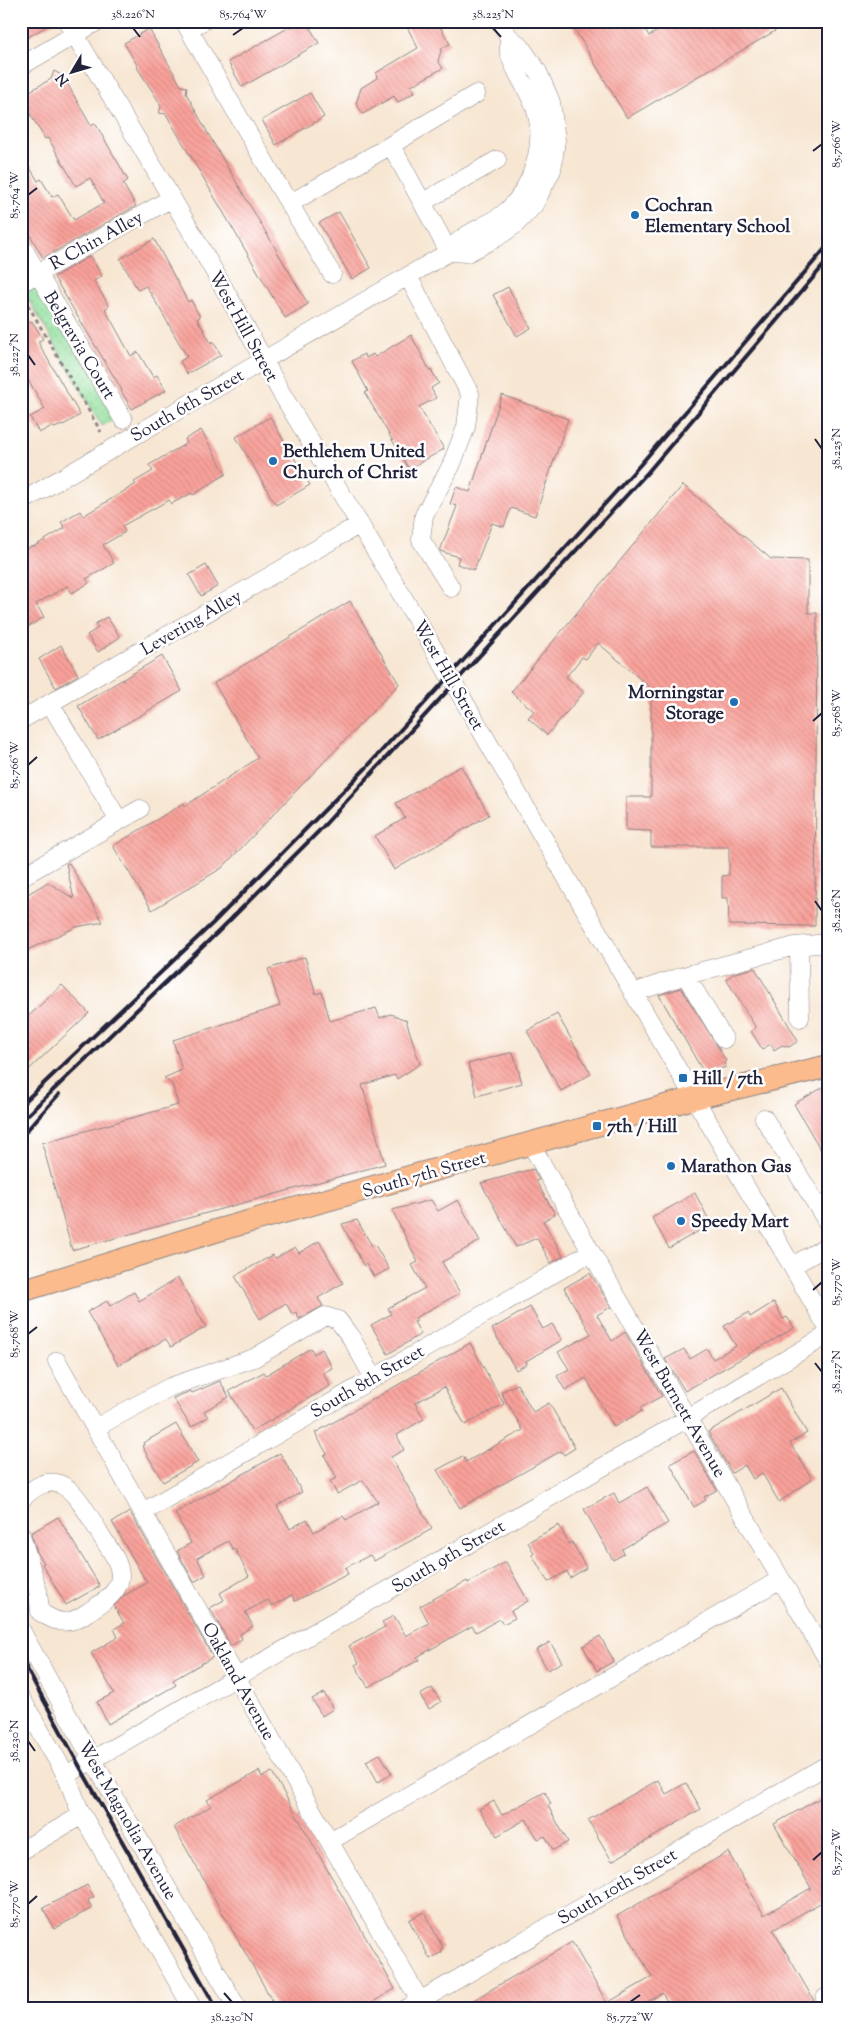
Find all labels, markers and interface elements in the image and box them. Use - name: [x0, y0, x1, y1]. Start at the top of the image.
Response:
- text: 38.226°N: [111, 6, 155, 24]
- text: 85.764°W: [219, 6, 267, 24]
- text: 38.225°N: [472, 6, 514, 24]
- north arrow: [48, 48, 98, 98]
- text: N: [52, 68, 75, 89]
- text: 85.766°W: [828, 120, 846, 168]
- text: 85.764°W: [6, 171, 24, 219]
- place label: Cochran Elementary School: [645, 194, 791, 241]
- street label: R Chin Alley: [46, 205, 148, 278]
- marker: Cochran Elementary School: [629, 209, 641, 221]
- street label: West Hill Street: [201, 267, 284, 387]
- street label: Belgravia Court: [36, 287, 121, 405]
- text: 38.227°N: [6, 333, 24, 377]
- street label: South 6th Street: [126, 364, 250, 450]
- text: 38.225°N: [828, 428, 846, 470]
- place label: Bethlehem United Church of Christ: [283, 440, 426, 487]
- marker: Bethlehem United Church of Christ: [267, 455, 279, 467]
- street label: Levering Alley: [137, 584, 247, 663]
- street label: West Hill Street: [405, 616, 489, 736]
- place label: Morningstar Storage: [628, 681, 725, 728]
- text: 85.768°W: [828, 689, 846, 737]
- marker: Morningstar Storage: [728, 696, 740, 708]
- text: 85.766°W: [6, 741, 24, 789]
- text: 38.226°N: [828, 889, 846, 933]
- place label: Hill / 7th: [693, 1067, 764, 1093]
- marker: Hill / 7th: [677, 1072, 689, 1084]
- place label: 7th / Hill: [607, 1115, 678, 1141]
- marker: 7th / Hill: [591, 1120, 603, 1132]
- street label: South 7th Street: [360, 1146, 489, 1206]
- place label: Marathon Gas: [681, 1155, 791, 1181]
- marker: Marathon Gas: [665, 1160, 677, 1172]
- place label: Speedy Mart: [691, 1210, 790, 1236]
- marker: Speedy Mart: [675, 1215, 687, 1227]
- text: 85.770°W: [828, 1258, 846, 1306]
- text: 85.768°W: [6, 1310, 24, 1358]
- street label: West Burnett Avenue: [625, 1325, 731, 1483]
- street label: South 8th Street: [306, 1340, 430, 1426]
- text: 38.227°N: [828, 1350, 846, 1394]
- street label: South 9th Street: [387, 1515, 511, 1601]
- street label: Oakland Avenue: [194, 1618, 280, 1746]
- text: 38.230°N: [6, 1719, 24, 1762]
- street label: West Magnolia Avenue: [70, 1737, 182, 1905]
- text: 85.772°W: [828, 1828, 846, 1875]
- street label: South 10th Street: [554, 1843, 682, 1932]
- text: 85.770°W: [6, 1880, 24, 1928]
- text: 38.230°N: [211, 2009, 254, 2027]
- text: 85.772°W: [607, 2009, 654, 2027]

